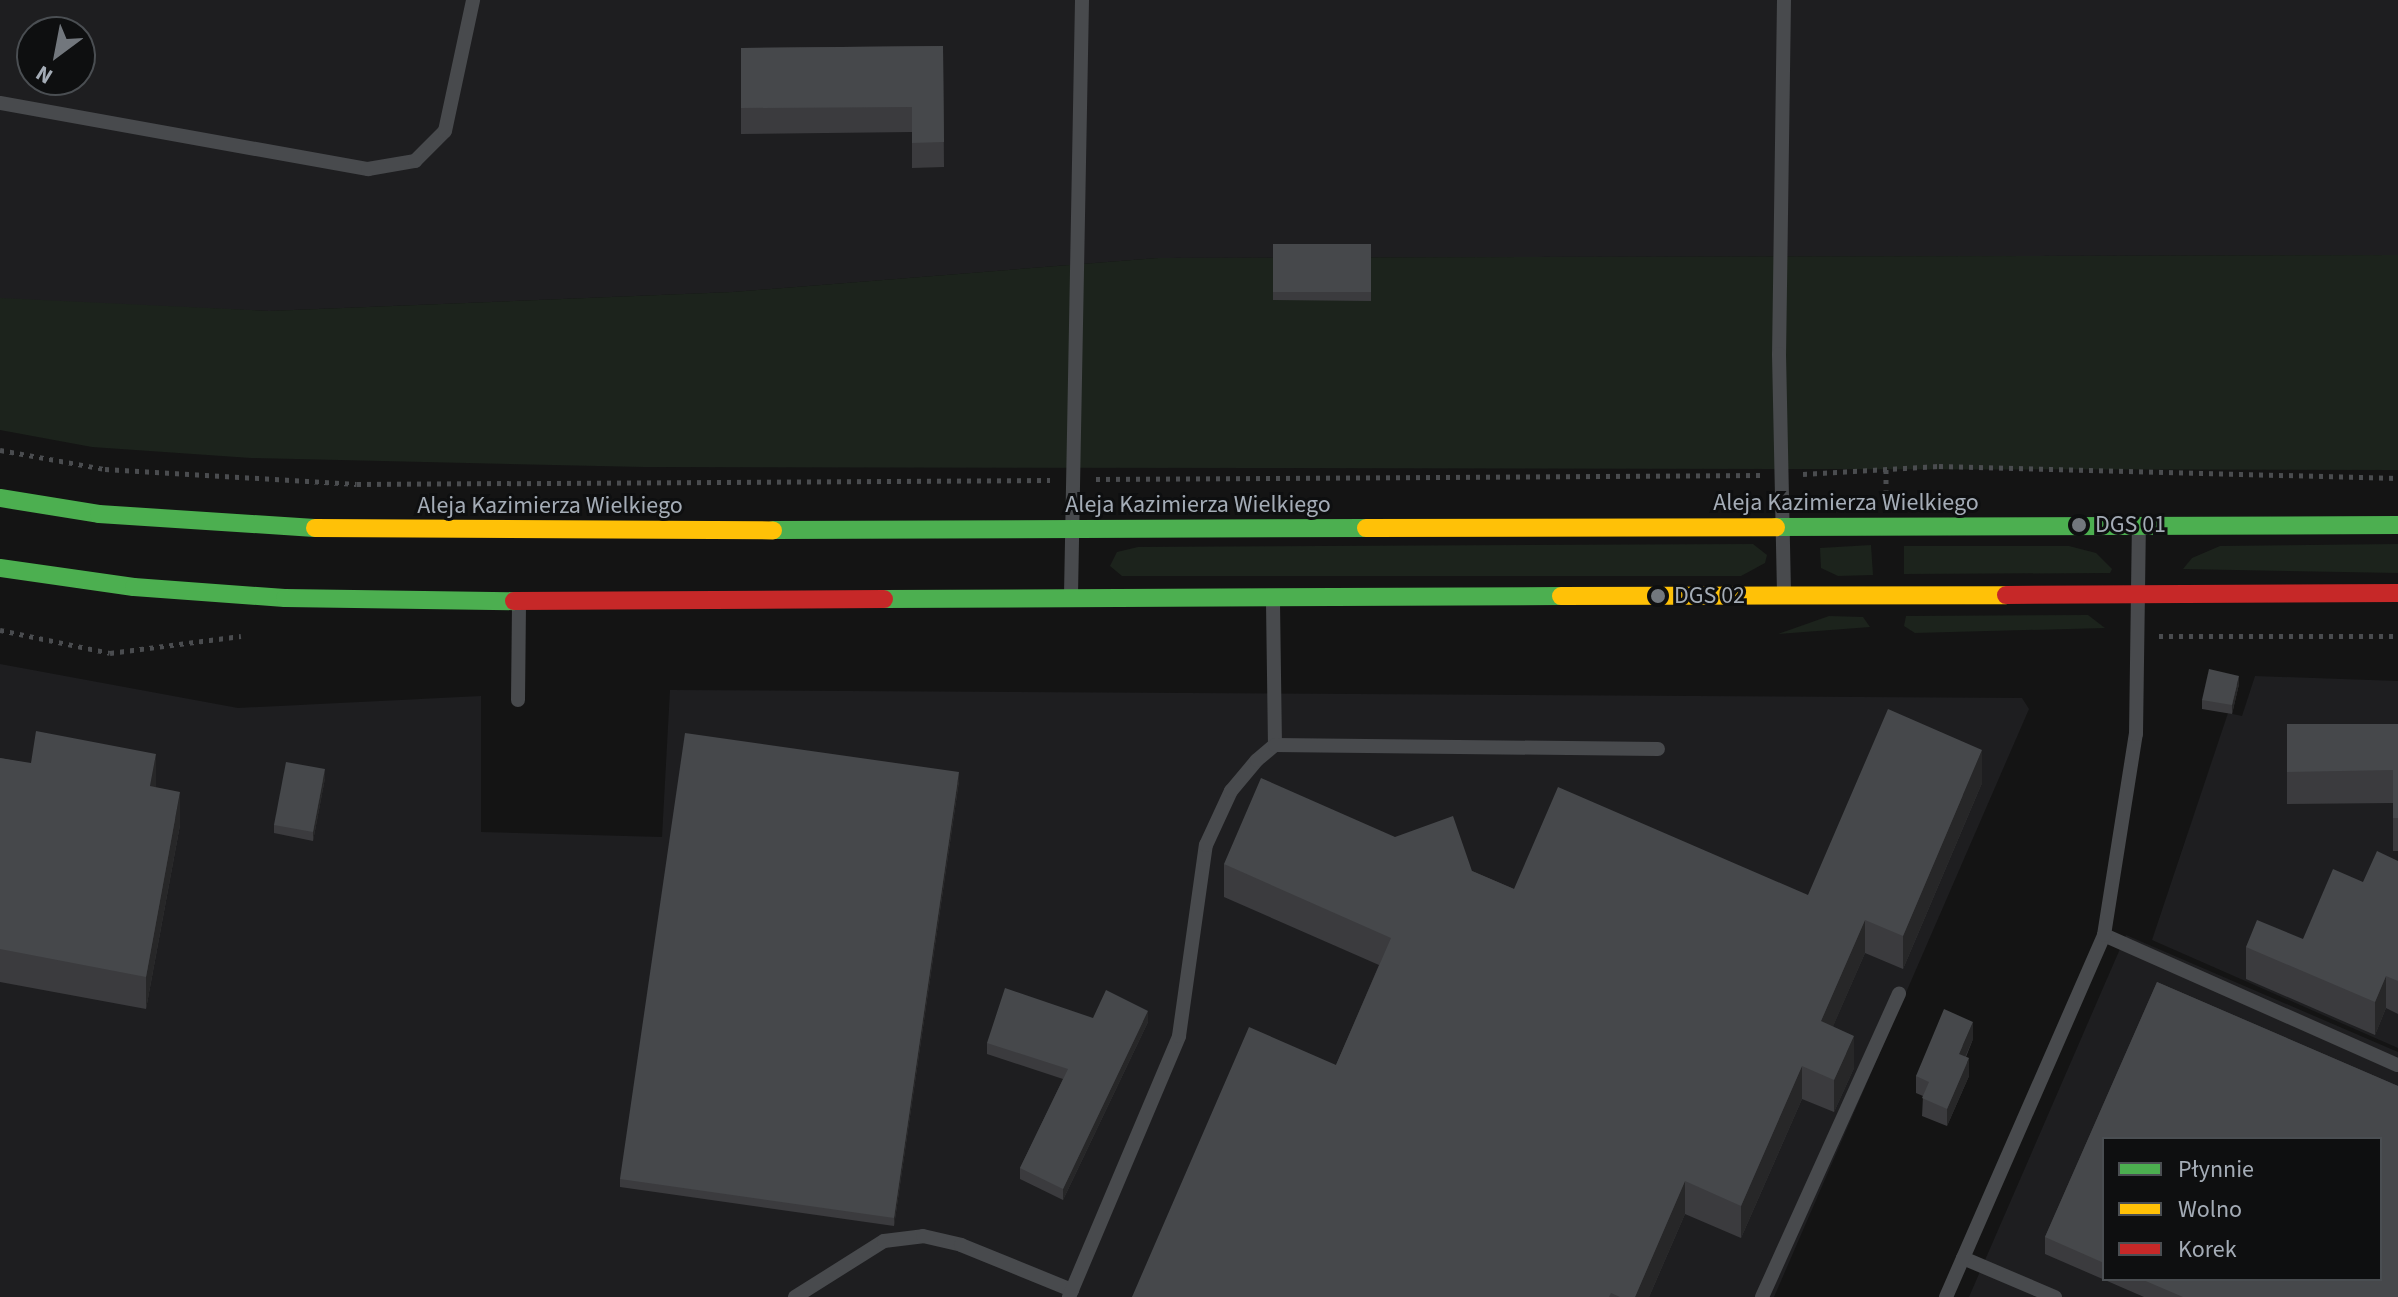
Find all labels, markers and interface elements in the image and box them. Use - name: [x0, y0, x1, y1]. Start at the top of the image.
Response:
- north arrow: [16, 16, 96, 96]
- text: N: [30, 57, 59, 92]
- street label: Aleja Kazimierza Wielkiego: [1713, 489, 1979, 517]
- street label: Aleja Kazimierza Wielkiego: [1065, 491, 1331, 519]
- street label: Aleja Kazimierza Wielkiego: [417, 492, 683, 520]
- place label: DGS 01: [2095, 511, 2166, 539]
- marker: DGS 01: [2070, 516, 2088, 534]
- place label: DGS 02: [1674, 582, 1745, 610]
- marker: DGS 02: [1649, 587, 1667, 605]
- legend: [2102, 1137, 2382, 1281]
- text: Płynnie: [2178, 1152, 2254, 1187]
- text: Wolno: [2178, 1192, 2242, 1227]
- text: Korek: [2178, 1232, 2237, 1267]

